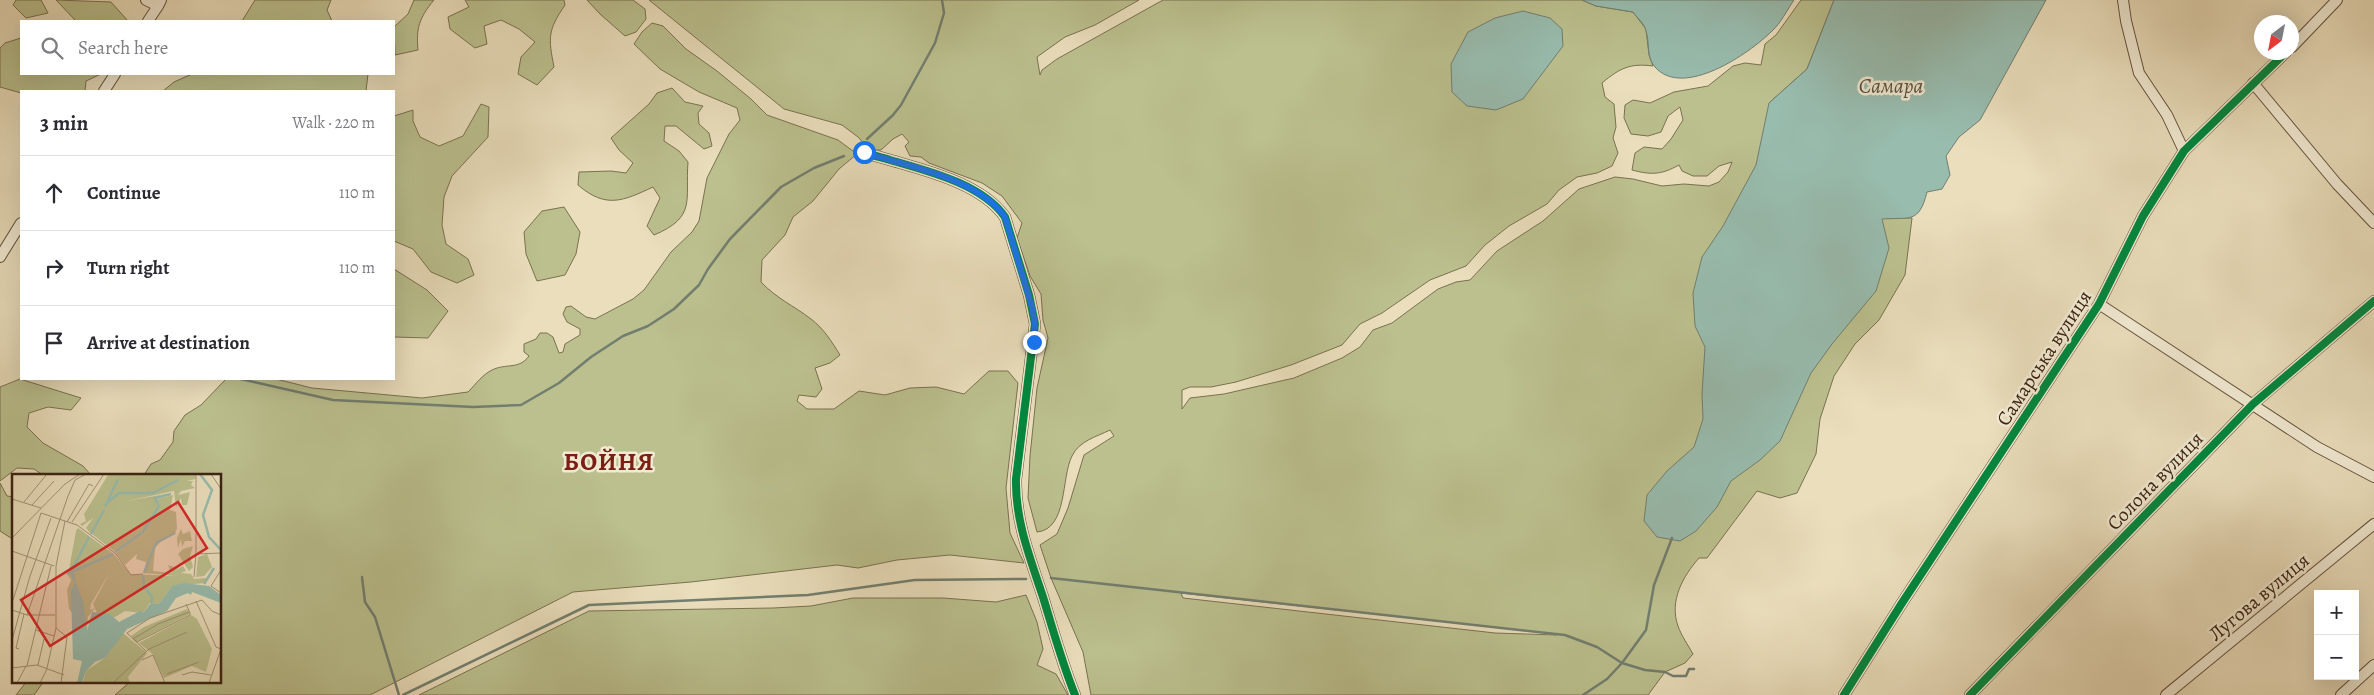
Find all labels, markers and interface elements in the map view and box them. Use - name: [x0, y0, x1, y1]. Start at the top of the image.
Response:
- north arrow: [2254, 15, 2299, 60]
- search box: [20, 20, 395, 75]
- icon: search: [38, 34, 66, 62]
- text: Search here: [78, 35, 168, 61]
- water label: Самара: [1859, 72, 1923, 100]
- text: 3 min: [40, 109, 88, 137]
- text: Walk · 220 m: [292, 112, 375, 134]
- route start: [853, 141, 876, 164]
- icon: ahead: [40, 179, 68, 207]
- text: Continue: [87, 180, 161, 206]
- text: 110 m: [339, 182, 375, 204]
- icon: right: [40, 254, 68, 282]
- text: Turn right: [87, 255, 169, 281]
- text: 110 m: [339, 257, 375, 279]
- street label: Самарська вулиця: [1990, 285, 2098, 431]
- icon: arrive: [40, 329, 68, 357]
- text: Arrive at destination: [87, 330, 250, 356]
- route end: [1023, 331, 1046, 354]
- street label: Солона вулиця: [2101, 426, 2209, 536]
- district label: БОЙНЯ: [564, 445, 654, 479]
- inset map: [12, 474, 221, 682]
- street label: Лугова вулиця: [2203, 547, 2315, 647]
- map controls: [2314, 590, 2359, 680]
- button: +: [2314, 590, 2359, 635]
- button: −: [2314, 635, 2359, 680]

